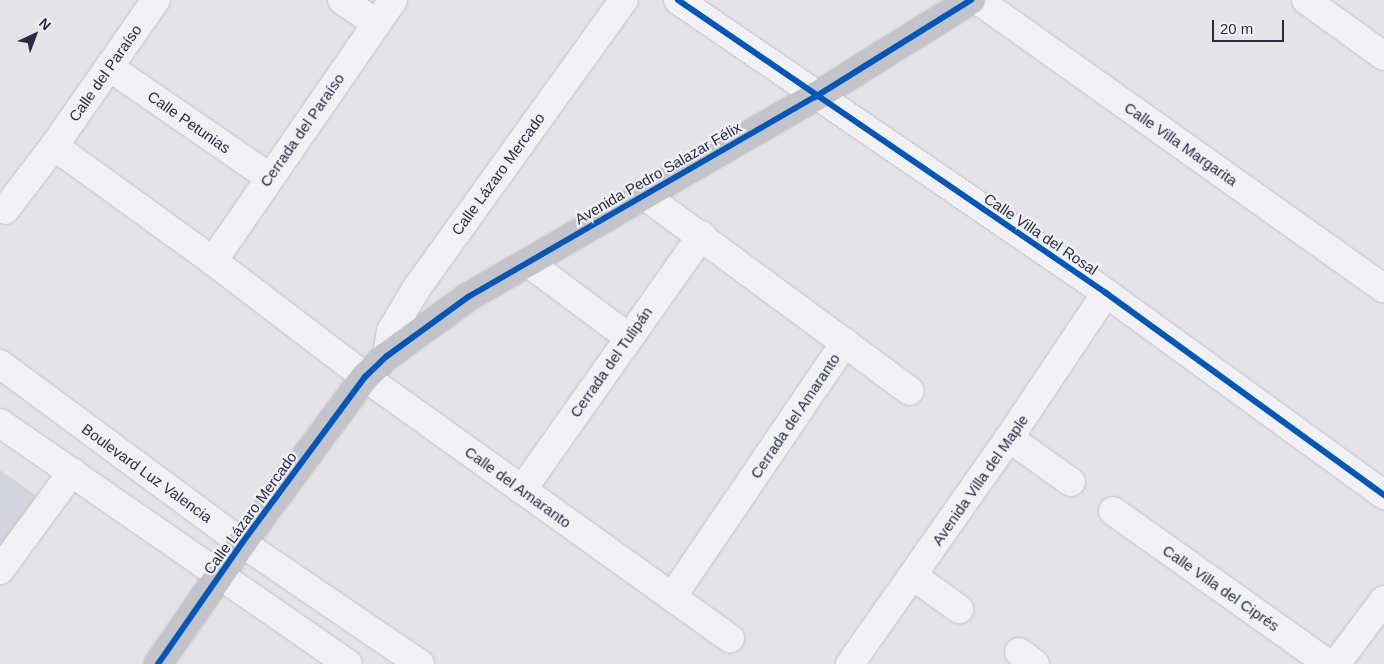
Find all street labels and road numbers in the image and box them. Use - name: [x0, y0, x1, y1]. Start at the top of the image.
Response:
- street label: Calle del Paraíso: [65, 21, 145, 125]
- street label: Cerrada del Paraíso: [256, 70, 348, 190]
- street label: Calle Petunias: [144, 87, 234, 157]
- street label: Calle Villa Margarita: [1121, 98, 1241, 190]
- street label: Calle Lázaro Mercado: [448, 109, 548, 239]
- street label: Avenida Pedro Salazar Félix: [572, 118, 744, 228]
- street label: Calle Villa del Rosal: [981, 189, 1101, 279]
- street label: Cerrada del Tulipán: [566, 303, 656, 421]
- street label: Cerrada del Amaranto: [746, 350, 844, 482]
- street label: Avenida Villa del Maple: [928, 411, 1032, 549]
- street label: Boulevard Luz Valencia: [78, 420, 216, 526]
- street label: Calle del Amaranto: [461, 442, 575, 532]
- street label: Calle Lázaro Mercado: [200, 448, 300, 578]
- street label: Calle Villa del Ciprés: [1159, 541, 1283, 635]

